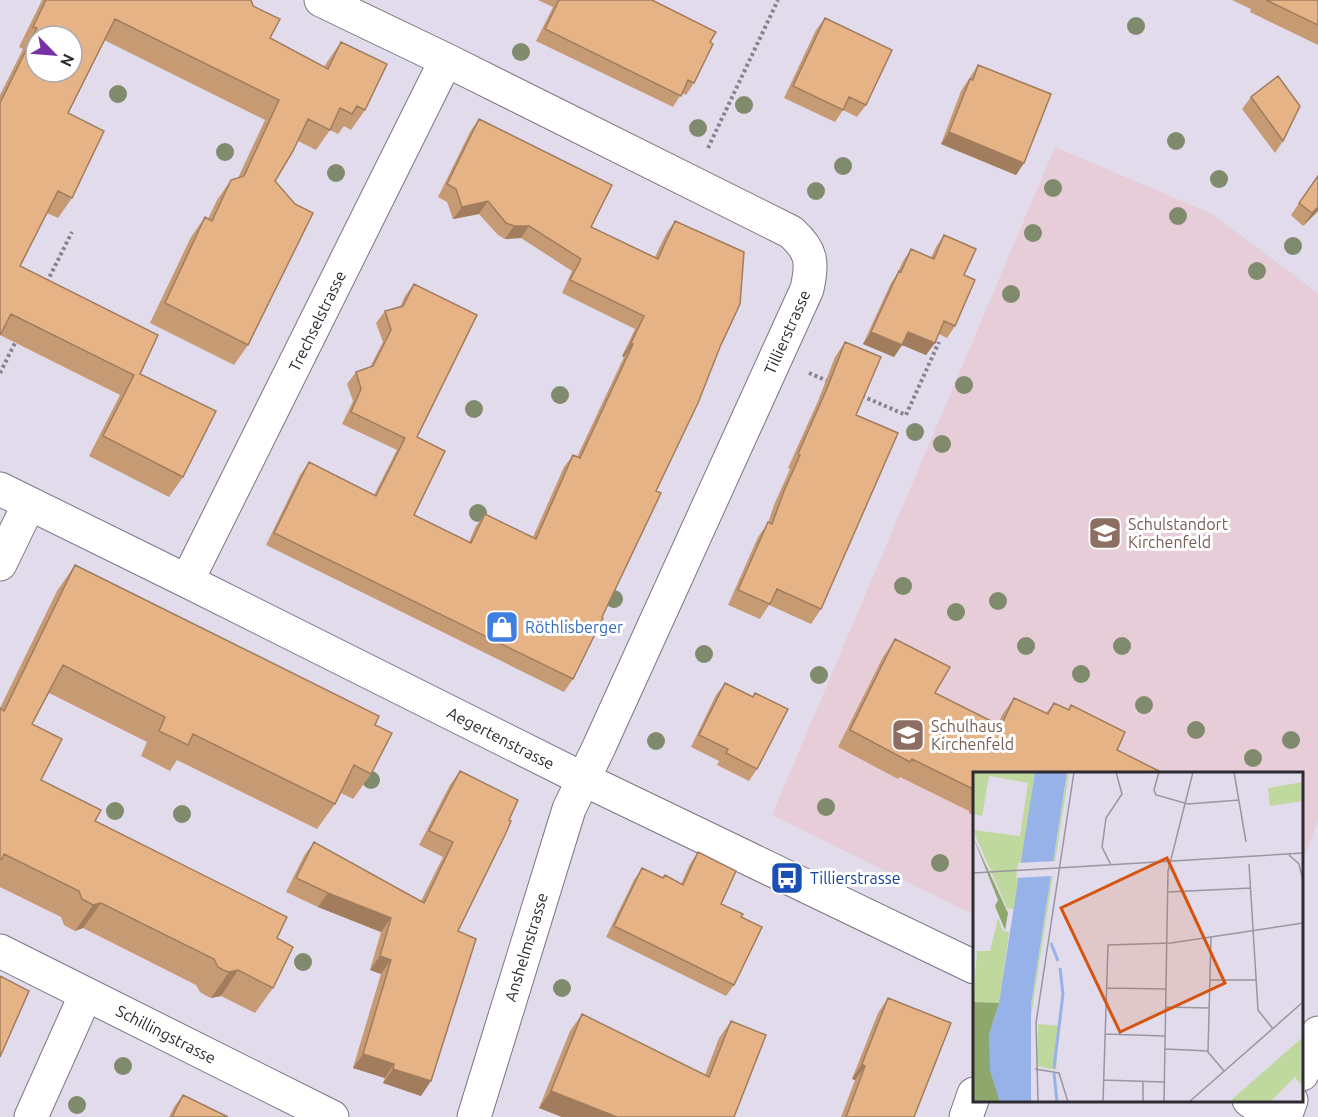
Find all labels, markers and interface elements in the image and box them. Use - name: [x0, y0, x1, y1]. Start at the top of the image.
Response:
- north arrow: [24, 24, 84, 84]
- text: N: [57, 51, 78, 70]
- street label: Trechselstrasse: [285, 268, 349, 374]
- street label: Tillierstrasse: [760, 287, 814, 377]
- school or university icon: Schulstandort Kirchenfeld: [1087, 515, 1123, 551]
- place label: Schulstandort Kirchenfeld: [1128, 515, 1229, 551]
- shop icon: Röthlisberger: [484, 609, 520, 645]
- place label: Röthlisberger: [525, 618, 623, 636]
- street label: Aegertenstrasse: [444, 703, 558, 773]
- school or university icon: Schulhaus Kirchenfeld: [890, 717, 926, 753]
- place label: Schulhaus Kirchenfeld: [931, 717, 1014, 753]
- inset map: [973, 772, 1303, 1102]
- bus stop icon: Tillierstrasse: [769, 860, 805, 896]
- place label: Tillierstrasse: [810, 869, 901, 887]
- street label: Anshelmstrasse: [501, 890, 551, 1004]
- street label: Schillingstrasse: [113, 1001, 219, 1067]

